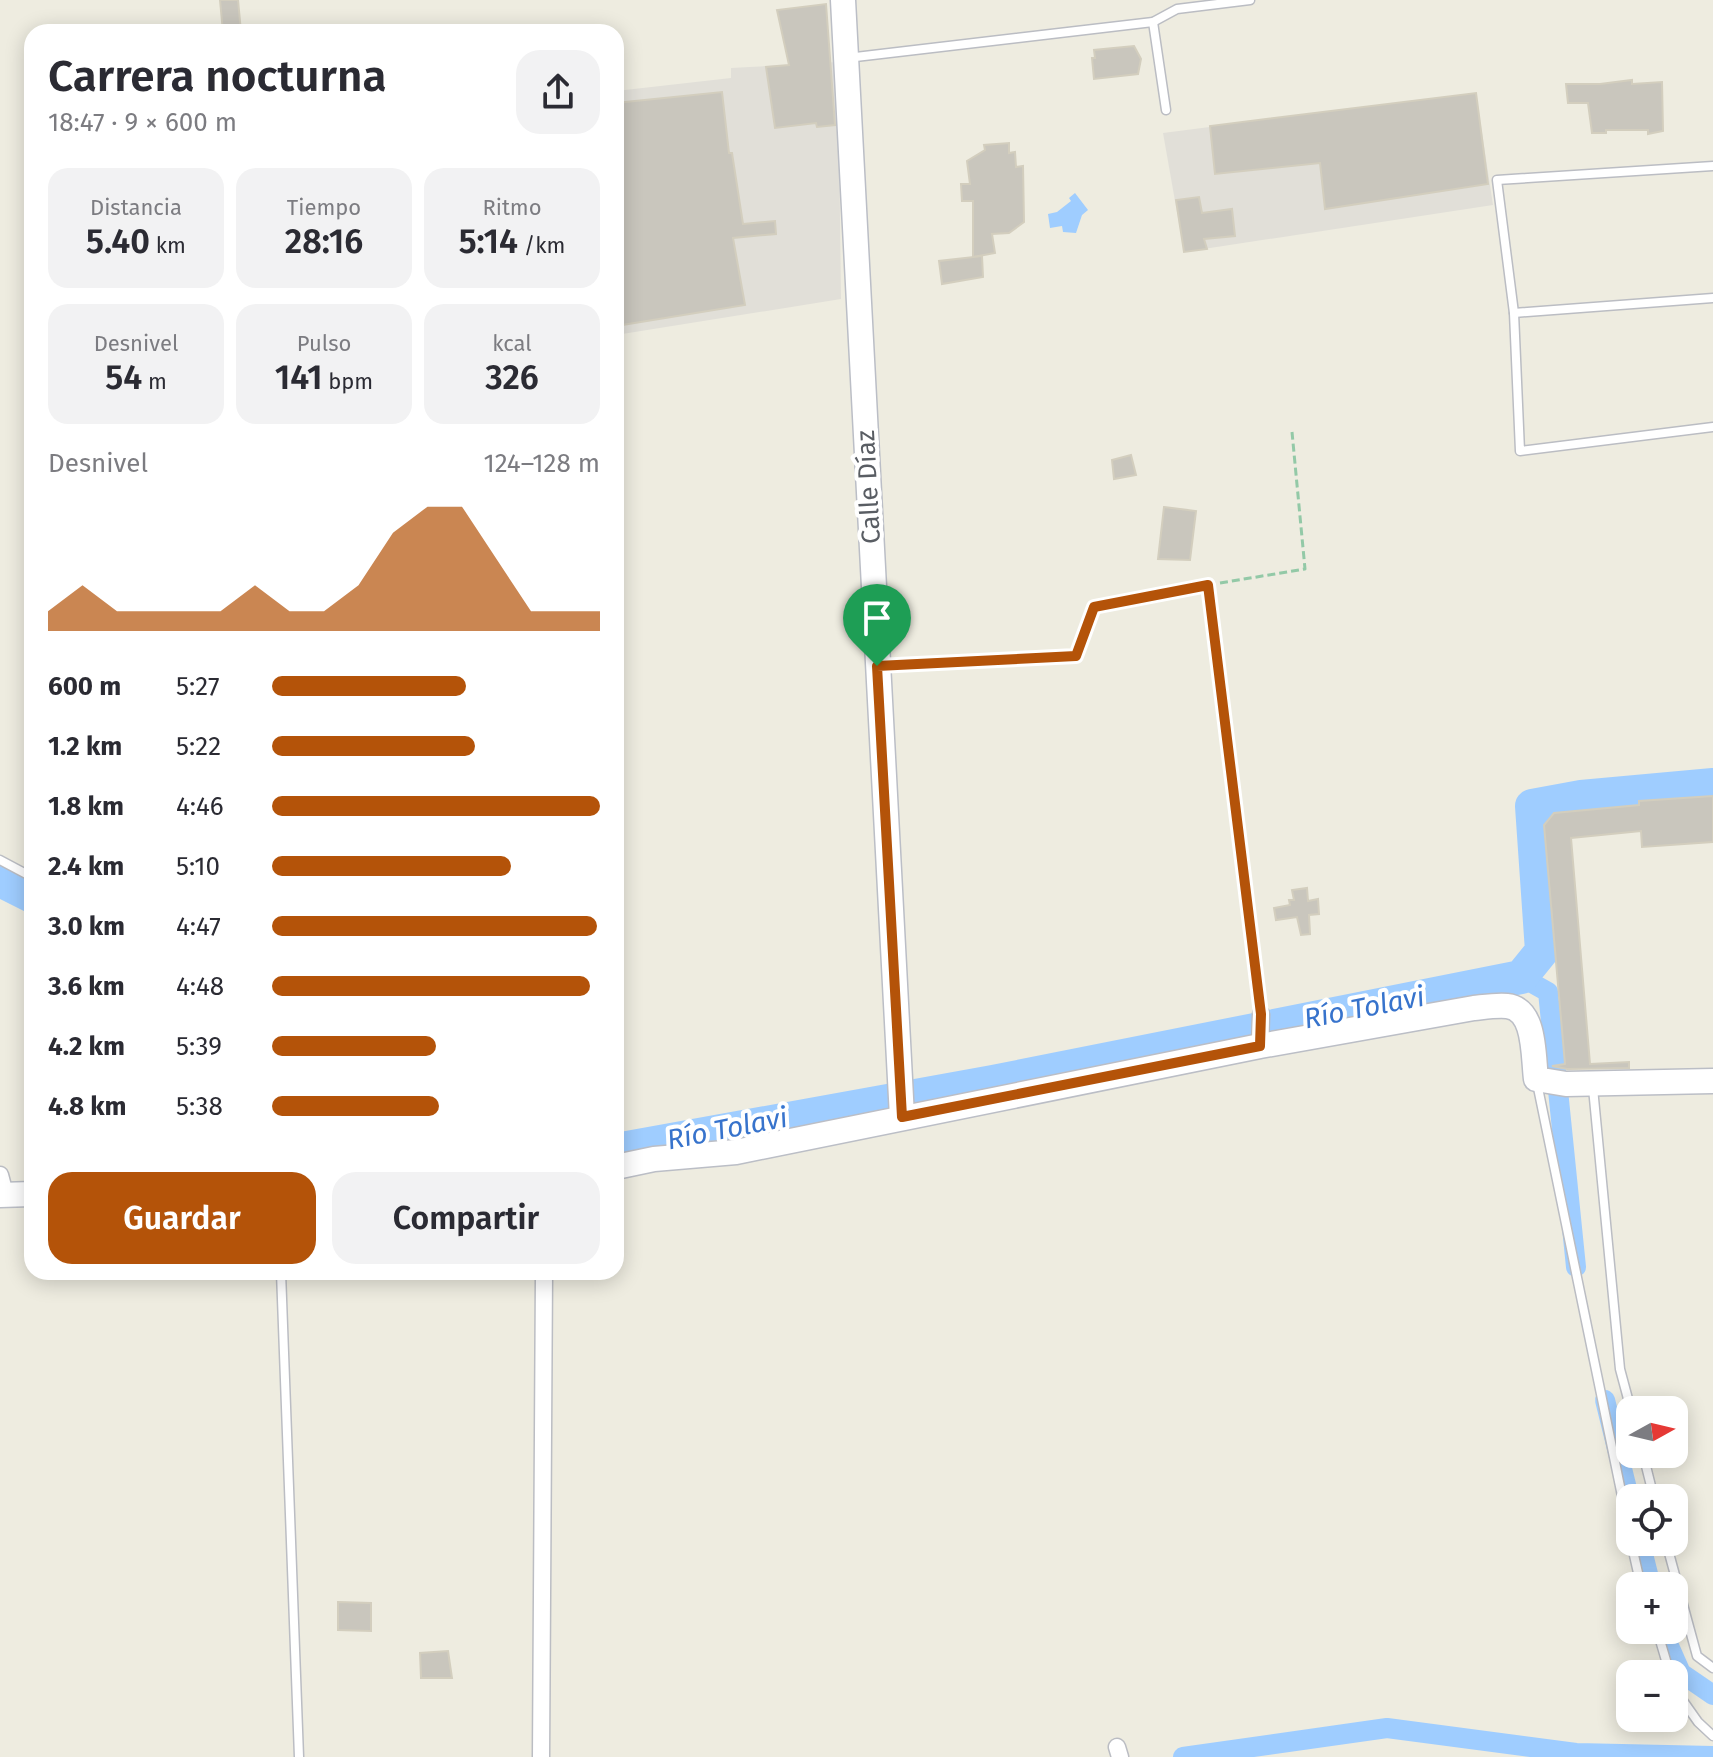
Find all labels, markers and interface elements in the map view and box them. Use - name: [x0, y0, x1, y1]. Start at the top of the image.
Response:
- text: Carrera nocturna: [48, 50, 387, 103]
- button: share: [516, 50, 600, 134]
- text: 18:47 · 9 × 600 m: [48, 107, 237, 138]
- text: Distancia: [90, 194, 182, 221]
- text: Tiempo: [287, 194, 361, 221]
- text: Ritmo: [482, 194, 542, 221]
- text: 5.40: [86, 221, 150, 262]
- text: 28:16: [285, 221, 363, 262]
- text: 5:14: [459, 221, 518, 262]
- text: km: [150, 232, 186, 259]
- text: /km: [518, 232, 565, 259]
- text: Desnivel: [94, 330, 178, 357]
- text: Pulso: [297, 330, 351, 357]
- text: kcal: [492, 330, 532, 357]
- text: 54: [105, 357, 142, 398]
- text: 141: [275, 357, 322, 398]
- text: 326: [485, 357, 539, 398]
- text: m: [142, 368, 167, 395]
- text: bpm: [322, 368, 373, 395]
- street label: Calle Díaz: [850, 429, 887, 545]
- text: Desnivel: [48, 448, 148, 479]
- text: 124–128 m: [483, 448, 600, 479]
- pin: [843, 584, 911, 666]
- icon: arrive: [855, 596, 899, 640]
- text: 600 m: [48, 671, 121, 702]
- text: 5:27: [176, 671, 219, 702]
- text: 1.2 km: [48, 731, 122, 762]
- text: 5:22: [176, 731, 221, 762]
- text: 1.8 km: [48, 791, 124, 822]
- text: 4:46: [176, 791, 224, 822]
- text: 2.4 km: [48, 851, 124, 882]
- text: 5:10: [176, 851, 220, 882]
- text: 3.0 km: [48, 911, 125, 942]
- text: 4:47: [176, 911, 221, 942]
- text: 3.6 km: [48, 971, 125, 1002]
- text: 4:48: [176, 971, 224, 1002]
- water label: Río Tolavi: [1301, 980, 1427, 1035]
- text: 4.2 km: [48, 1031, 125, 1062]
- text: 5:39: [176, 1031, 222, 1062]
- text: 4.8 km: [48, 1091, 127, 1122]
- text: 5:38: [176, 1091, 223, 1122]
- water label: Río Tolavi: [664, 1101, 790, 1156]
- button: Guardar: [48, 1172, 316, 1264]
- button: Compartir: [332, 1172, 600, 1264]
- north arrow: [1616, 1396, 1688, 1468]
- map controls: [1616, 1396, 1688, 1732]
- button: locate: [1616, 1484, 1688, 1556]
- button: +: [1616, 1572, 1688, 1644]
- button: −: [1616, 1660, 1688, 1732]

